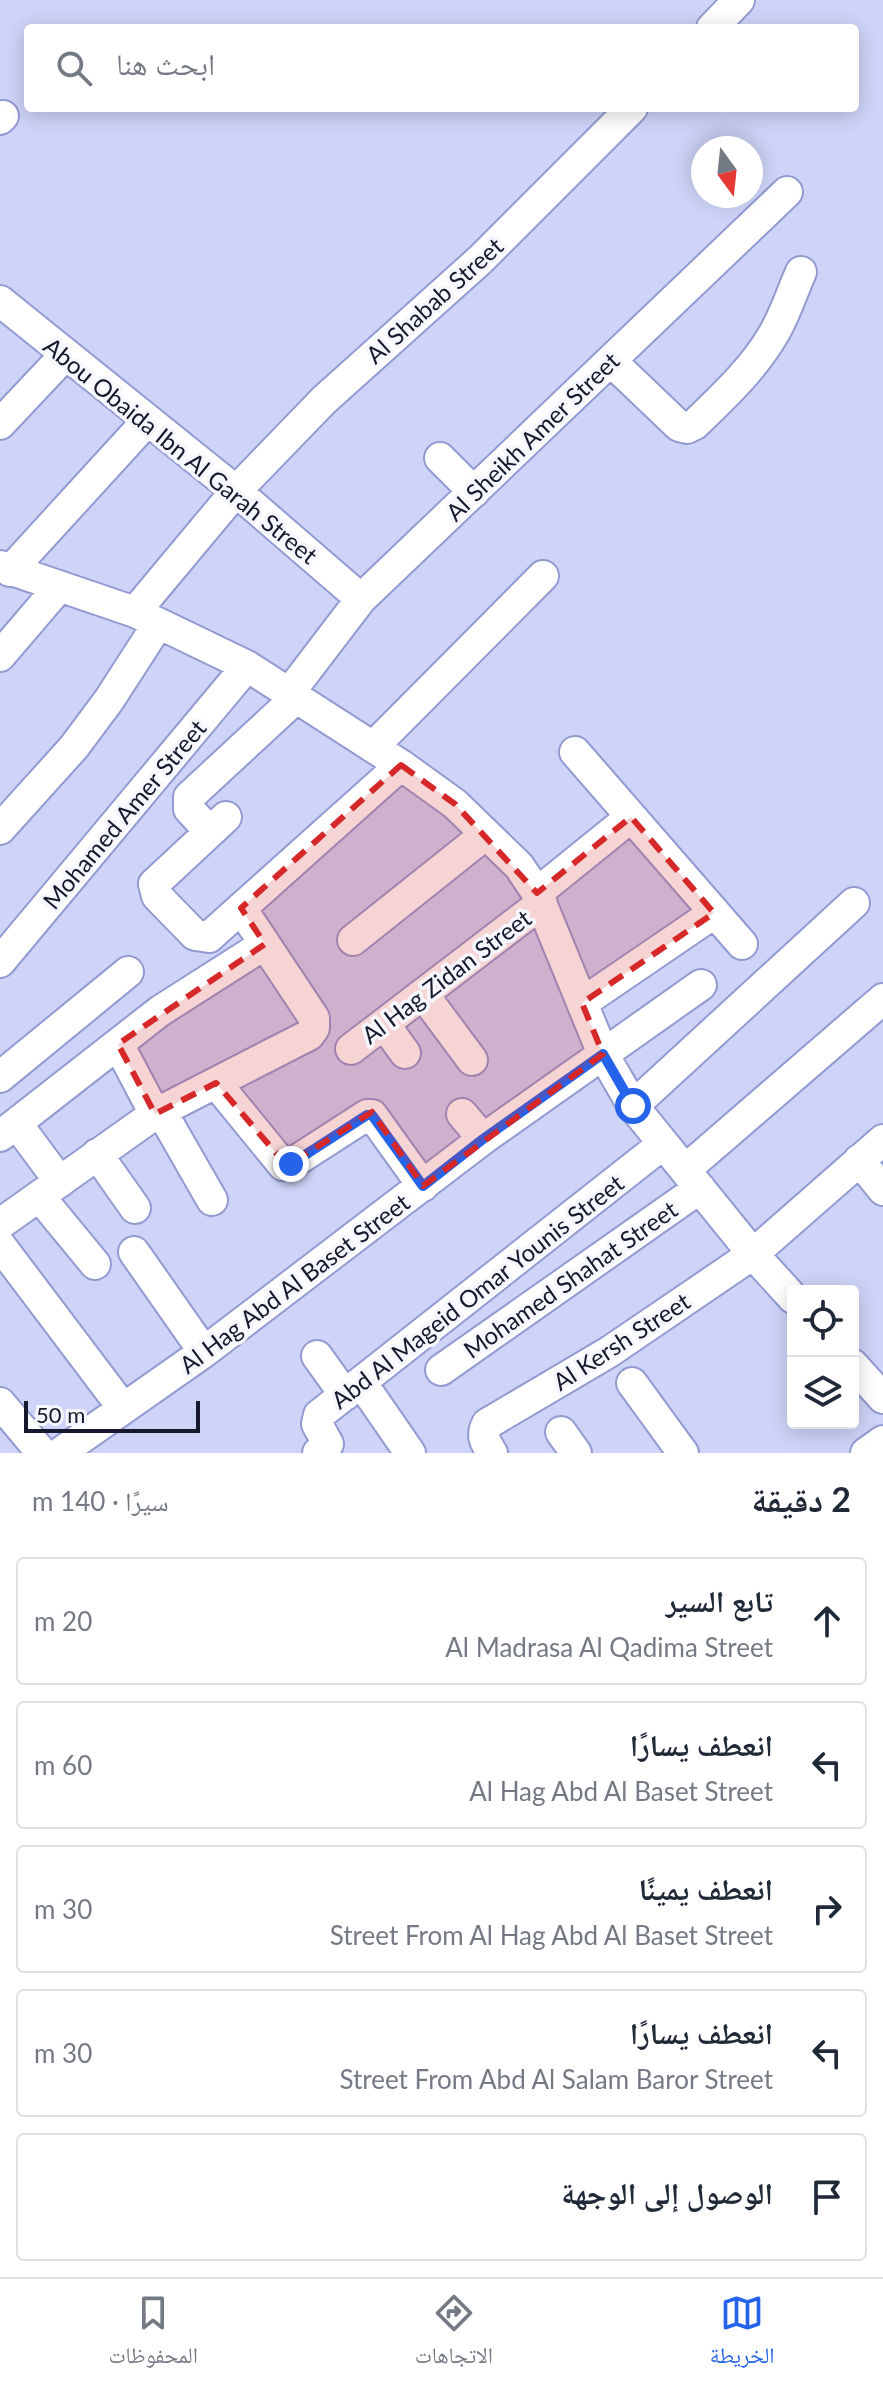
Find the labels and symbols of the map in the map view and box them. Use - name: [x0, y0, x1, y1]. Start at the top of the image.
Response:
- north arrow: [691, 136, 763, 208]
- street label: Al Shabab Street: [360, 231, 509, 369]
- street label: Abou Obaida Ibn Al Garah Street: [38, 331, 324, 570]
- street label: Al Sheikh Amer Street: [439, 345, 625, 526]
- street label: Mohamed Amer Street: [36, 713, 212, 915]
- street label: Al Hag Zidan Street: [355, 903, 537, 1049]
- route start: [615, 1088, 651, 1124]
- route end: [273, 1146, 309, 1182]
- street label: Abd Al Mageid Omar Younis Street: [325, 1168, 629, 1414]
- street label: Al Hag Abd Al Baset Street: [173, 1187, 415, 1379]
- street label: Mohamed Shahat Street: [458, 1194, 683, 1364]
- street label: Al Kersh Street: [547, 1286, 695, 1396]
- scale bar: [24, 1397, 200, 1433]

